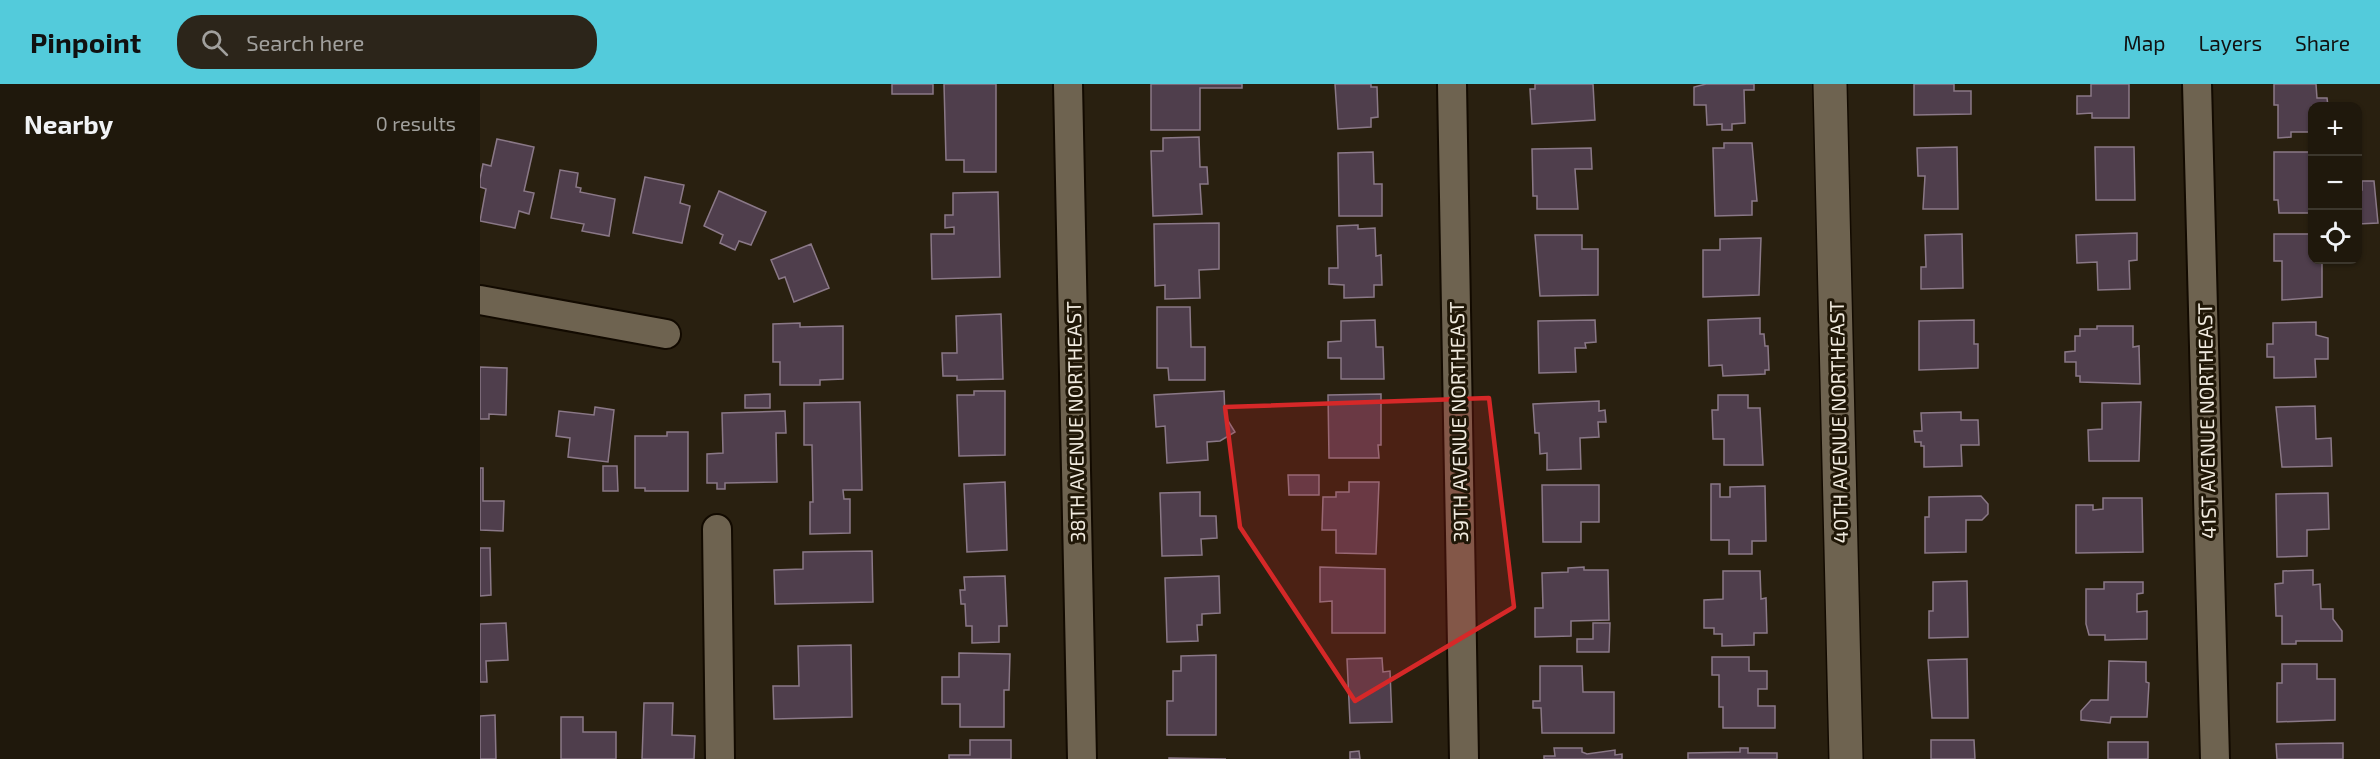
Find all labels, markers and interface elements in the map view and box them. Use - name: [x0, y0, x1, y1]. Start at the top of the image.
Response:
- search box: [177, 15, 597, 69]
- text: Pinpoint: [30, 25, 141, 59]
- icon: search: [198, 26, 231, 59]
- text: Search here: [246, 29, 364, 55]
- text: Map: [2123, 30, 2165, 55]
- text: Layers: [2198, 30, 2262, 55]
- text: Share: [2295, 30, 2350, 55]
- map controls: [2308, 102, 2362, 264]
- button: +: [2308, 102, 2362, 156]
- text: Nearby: [24, 108, 113, 139]
- text: 0 results: [376, 111, 456, 135]
- button: −: [2308, 156, 2362, 210]
- button: locate: [2308, 210, 2362, 264]
- street label: 40TH AVENUE NORTHEAST: [1824, 300, 1852, 543]
- street label: 38TH AVENUE NORTHEAST: [1061, 301, 1089, 543]
- street label: 39TH AVENUE NORTHEAST: [1444, 301, 1472, 543]
- street label: 41ST AVENUE NORTHEAST: [2192, 302, 2220, 539]

